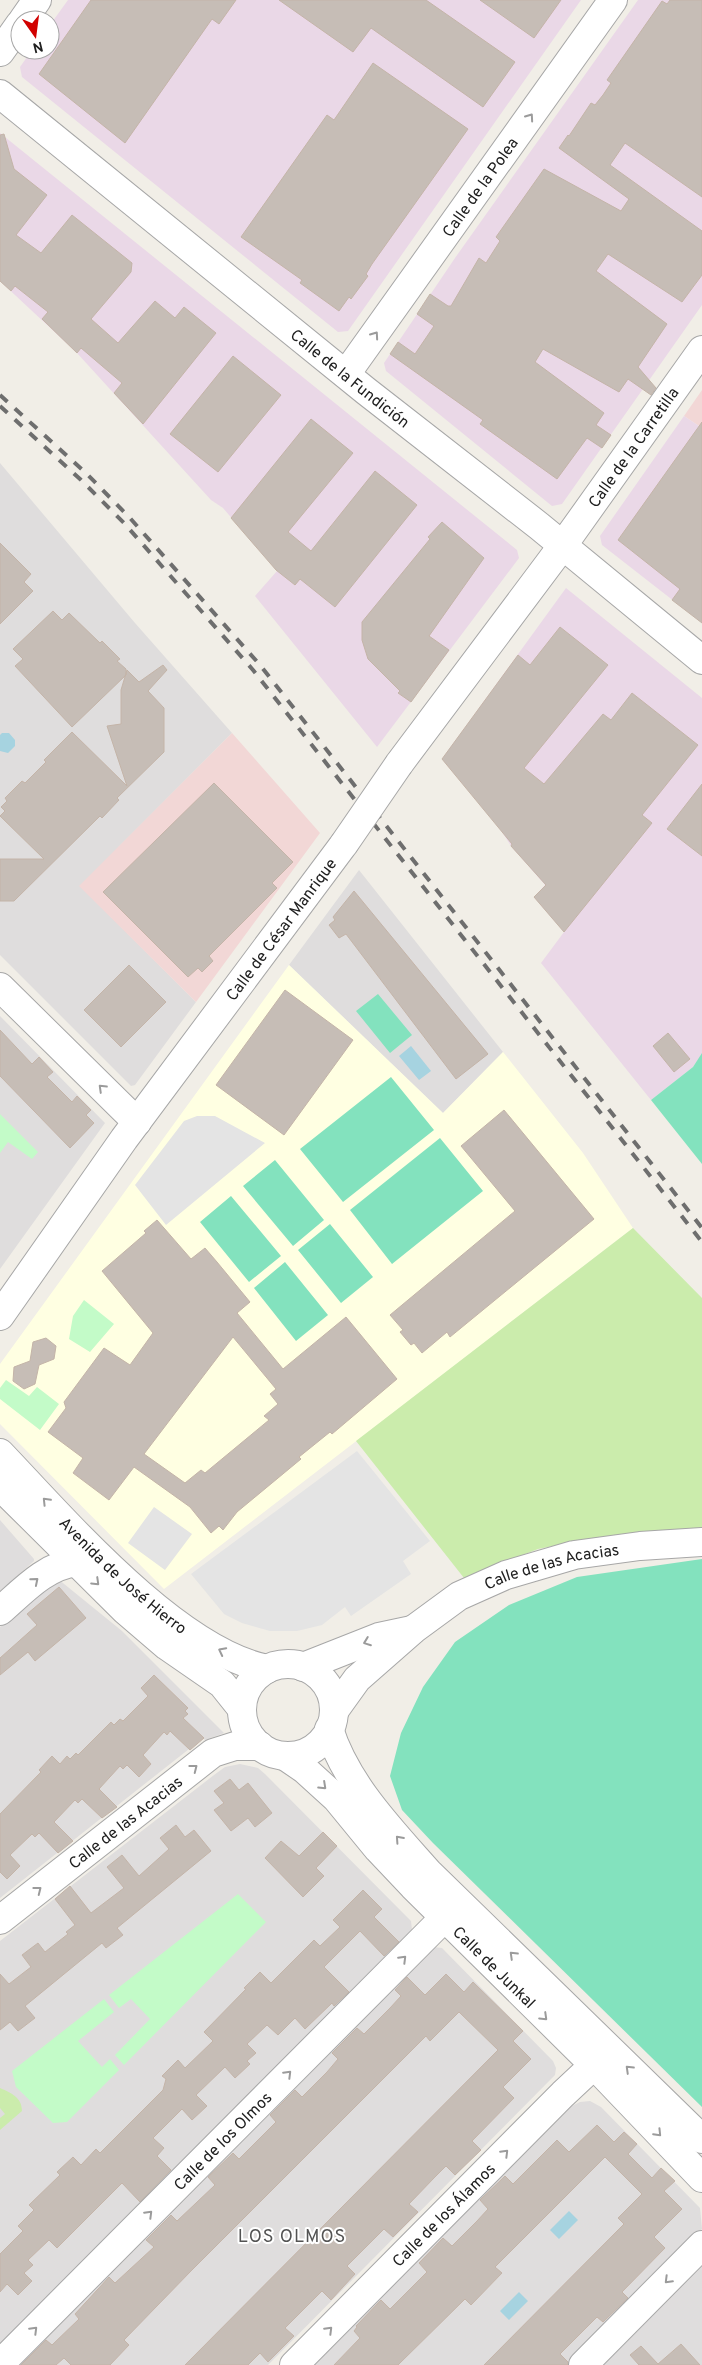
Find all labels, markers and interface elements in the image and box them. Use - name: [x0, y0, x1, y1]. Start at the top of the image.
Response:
- north arrow: [10, 10, 60, 60]
- text: N: [31, 37, 45, 56]
- one-way arrow: [524, 113, 533, 123]
- street label: Calle de la Polea: [439, 134, 524, 242]
- street label: Calle de la Fundición: [285, 326, 413, 433]
- one-way arrow: [369, 331, 378, 341]
- street label: Calle de la Carretilla: [585, 384, 684, 512]
- street label: Calle de César Manrique: [222, 855, 342, 1006]
- one-way arrow: [99, 1085, 108, 1094]
- one-way arrow: [43, 1498, 52, 1507]
- street label: Avenida de José Hierro: [54, 1514, 190, 1640]
- street label: Calle de las Acacias: [482, 1541, 621, 1595]
- one-way arrow: [91, 1576, 100, 1585]
- one-way arrow: [30, 1578, 39, 1587]
- one-way arrow: [363, 1636, 371, 1646]
- one-way arrow: [219, 1647, 228, 1657]
- one-way arrow: [188, 1765, 197, 1774]
- street label: Calle de las Acacias: [65, 1773, 187, 1874]
- one-way arrow: [317, 1780, 326, 1789]
- one-way arrow: [396, 1836, 405, 1845]
- one-way arrow: [32, 1887, 42, 1896]
- street label: Calle de Junkal: [448, 1923, 539, 2013]
- one-way arrow: [510, 1952, 519, 1961]
- one-way arrow: [397, 1956, 406, 1965]
- one-way arrow: [539, 2011, 548, 2020]
- one-way arrow: [626, 2066, 635, 2075]
- one-way arrow: [283, 2071, 292, 2080]
- street label: Calle de los Olmos: [170, 2089, 277, 2196]
- one-way arrow: [652, 2127, 661, 2136]
- one-way arrow: [499, 2150, 508, 2159]
- street label: Calle de los Álamos: [389, 2160, 501, 2272]
- one-way arrow: [143, 2211, 152, 2220]
- district label: LOS OLMOS: [238, 2226, 346, 2249]
- one-way arrow: [665, 2274, 674, 2283]
- one-way arrow: [29, 2326, 38, 2335]
- one-way arrow: [323, 2327, 332, 2336]

